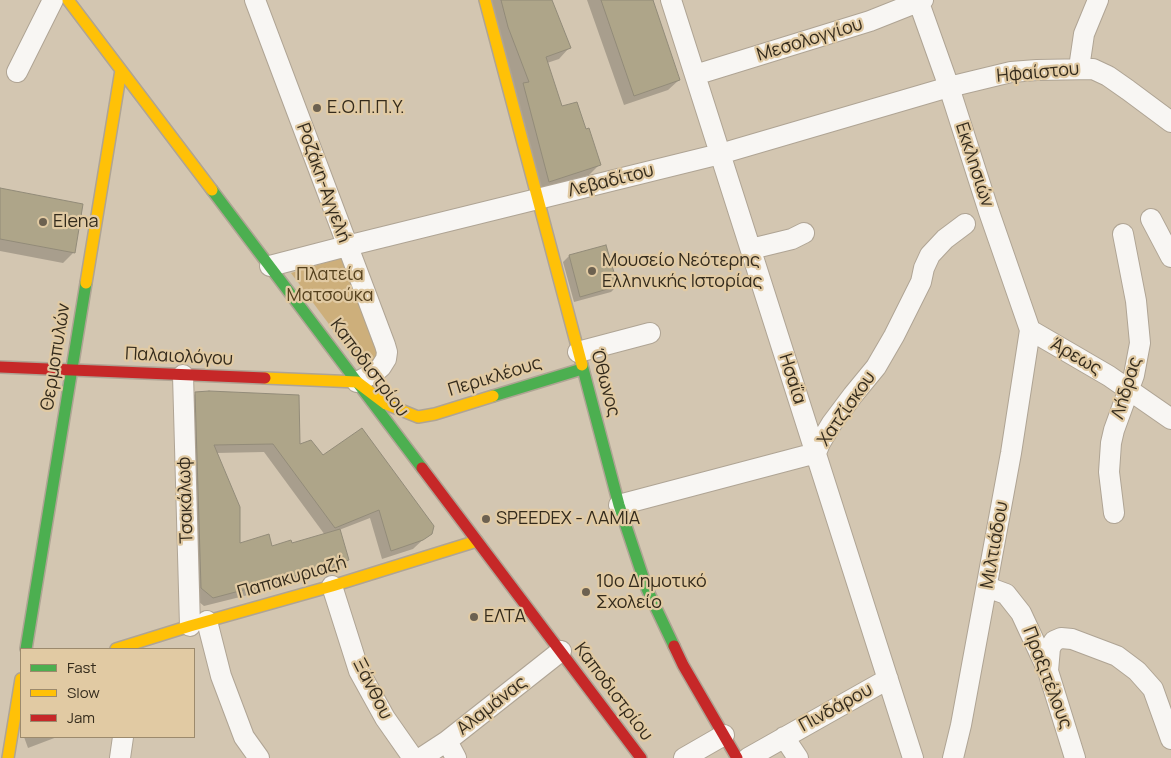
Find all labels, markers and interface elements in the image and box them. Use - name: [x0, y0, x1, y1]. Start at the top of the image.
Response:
- street label: Μεσολογγίου: [754, 14, 866, 66]
- street label: Ηφαίστου: [996, 59, 1080, 87]
- place label: Ε.Ο.Π.Π.Υ.: [327, 97, 405, 119]
- marker: Ε.Ο.Π.Π.Υ.: [311, 102, 323, 114]
- street label: Ροζάκη-Αγγελή: [291, 120, 355, 246]
- street label: Εκκλησιών: [950, 120, 998, 210]
- street label: Λεβαδίτου: [566, 160, 656, 202]
- place label: Elena: [53, 211, 98, 233]
- marker: Elena: [37, 216, 49, 228]
- place label: Μουσείο Νεότερης Ελληνικής Ιστορίας: [602, 250, 763, 292]
- park label: Πλατεία Ματσούκα: [287, 264, 373, 306]
- marker: Μουσείο Νεότερης Ελληνικής Ιστορίας: [586, 265, 598, 277]
- street label: Θερμοπυλών: [37, 302, 75, 412]
- street label: Καποδιστρίου: [325, 315, 413, 421]
- street label: Άρεως: [1047, 334, 1105, 380]
- street label: Παλαιολόγου: [124, 343, 234, 371]
- street label: Όθωνος: [586, 347, 624, 419]
- street label: Ησαΐα: [774, 351, 810, 407]
- street label: Περικλέους: [445, 353, 545, 401]
- street label: Λήδρας: [1107, 354, 1147, 422]
- street label: Χατζίσκου: [813, 368, 881, 450]
- street label: Τσακάλωφ: [174, 456, 198, 544]
- street label: Μιλτιάδου: [977, 500, 1013, 590]
- place label: SPEEDEX - ΛΑΜΙΑ: [496, 508, 640, 530]
- marker: SPEEDEX - ΛΑΜΙΑ: [480, 513, 492, 525]
- street label: Παπακυριαζή: [235, 552, 349, 604]
- place label: 10ο Δημοτικό Σχολείο: [596, 571, 707, 614]
- marker: 10ο Δημοτικό Σχολείο: [580, 586, 592, 598]
- place label: ΕΛΤΑ: [484, 606, 526, 628]
- marker: ΕΛΤΑ: [468, 611, 480, 623]
- street label: Πραξιτέλους: [1018, 624, 1076, 732]
- street label: Καποδιστρίου: [569, 639, 657, 745]
- legend: [20, 648, 195, 738]
- street label: Ξάνθου: [348, 655, 396, 723]
- text: Fast: [67, 657, 96, 678]
- street label: Αλαμάνας: [453, 672, 531, 740]
- street label: Πινδάρου: [796, 679, 876, 737]
- text: Slow: [67, 682, 100, 703]
- text: Jam: [67, 707, 95, 728]

